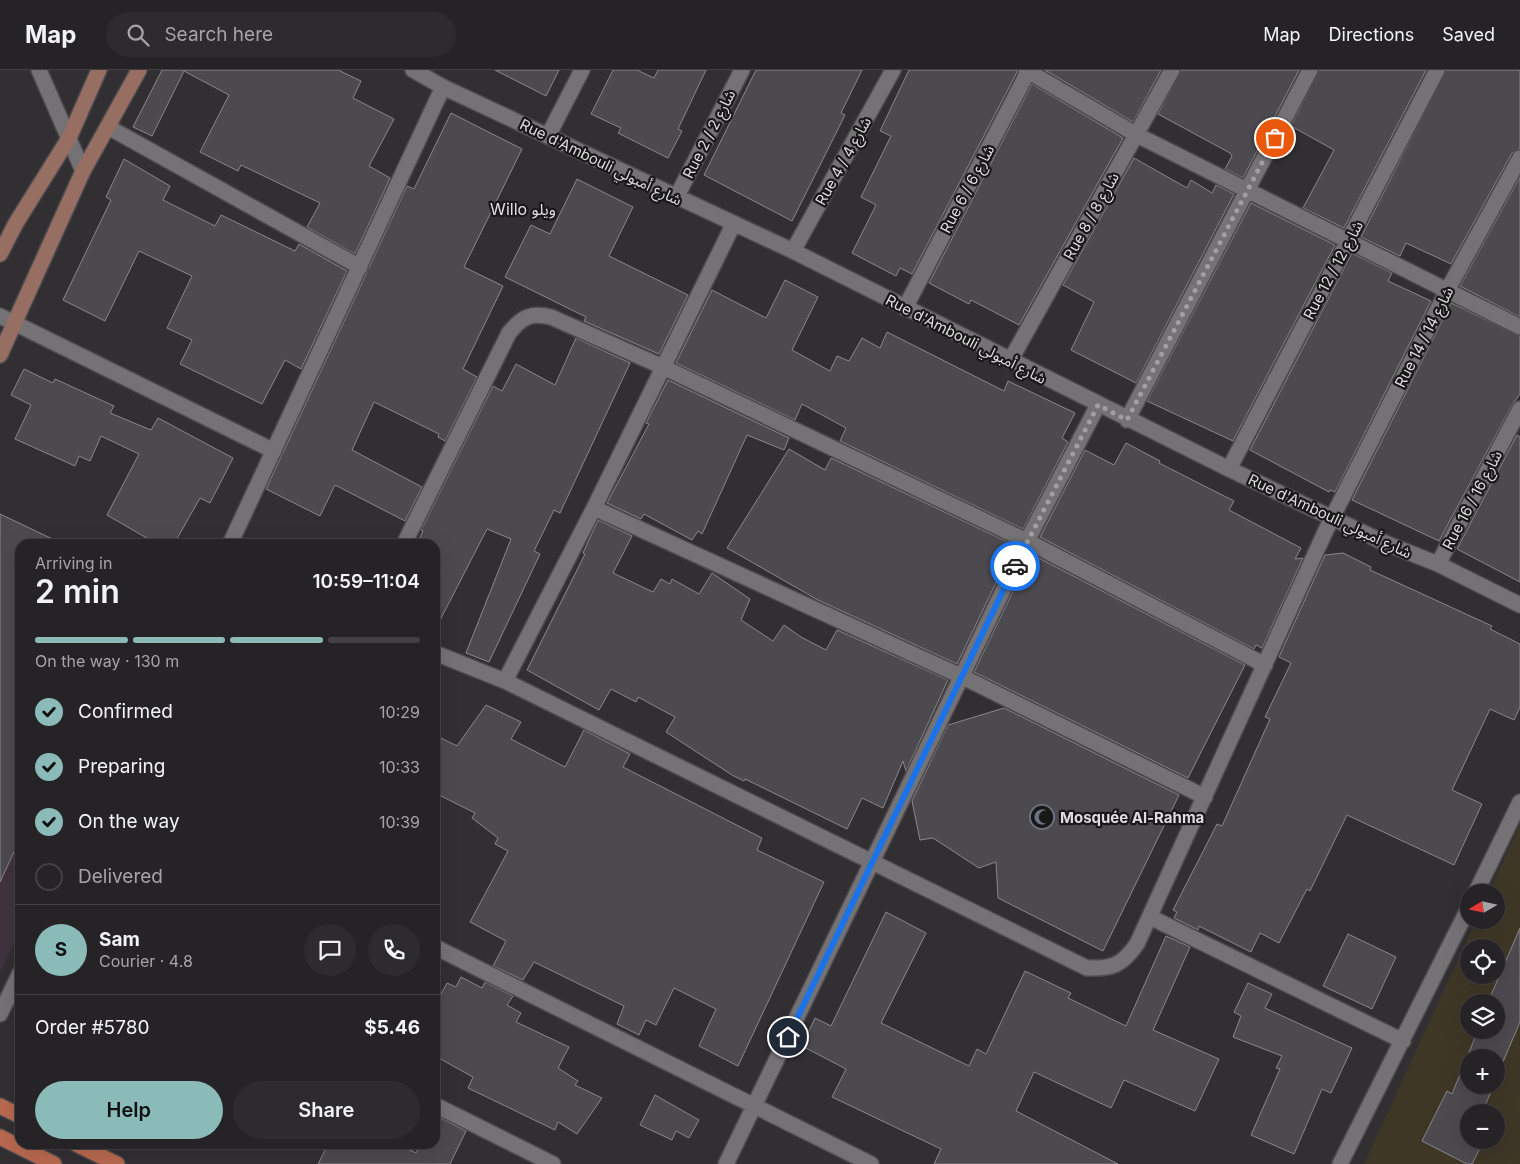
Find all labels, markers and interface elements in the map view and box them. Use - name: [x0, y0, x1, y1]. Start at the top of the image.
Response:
- search box: [106, 12, 456, 57]
- text: Map: [25, 20, 76, 49]
- icon: search: [124, 21, 152, 49]
- text: Search here: [164, 23, 273, 46]
- text: Map: [1263, 24, 1301, 45]
- text: Directions: [1329, 24, 1414, 45]
- text: Saved: [1442, 24, 1495, 45]
- street label: Rue 2 / شارع 2: [678, 86, 742, 183]
- street label: Rue 4 / شارع 4: [811, 113, 878, 210]
- street label: Rue d'Ambouli شارع أمبولي: [516, 114, 685, 212]
- pin: [1254, 117, 1296, 159]
- icon: bag: [1261, 124, 1289, 152]
- street label: Rue 6 / شارع 6: [936, 141, 1001, 238]
- street label: Rue 8 / شارع 8: [1059, 169, 1126, 265]
- district label: Willo ويلو: [490, 199, 556, 219]
- street label: Rue 12 / شارع 12: [1299, 217, 1370, 324]
- street label: Rue 14 / شارع 14: [1390, 283, 1460, 392]
- street label: Rue d'Ambouli شارع أمبولي: [881, 290, 1050, 391]
- street label: Rue 16 / شارع 16: [1438, 447, 1509, 554]
- street label: Rue d'Ambouli شارع أمبولي: [1244, 470, 1415, 565]
- courier: [990, 541, 1040, 591]
- icon: car: [1001, 552, 1029, 580]
- text: Arriving in: [35, 553, 112, 573]
- text: 10:59–11:04: [312, 570, 420, 593]
- text: 2 min: [35, 572, 120, 611]
- text: On the way · 130 m: [35, 651, 179, 671]
- icon: check: [35, 698, 63, 726]
- text: Confirmed: [78, 700, 173, 723]
- text: 10:29: [379, 702, 420, 722]
- icon: check: [35, 753, 63, 781]
- text: Preparing: [78, 755, 165, 778]
- text: 10:33: [379, 757, 420, 777]
- mosque icon: Mosquée Al-Rahma: [1029, 804, 1055, 830]
- icon: check: [35, 808, 63, 836]
- place label: Mosquée Al-Rahma: [1060, 808, 1204, 827]
- text: On the way: [78, 810, 180, 833]
- text: 10:39: [379, 812, 420, 832]
- text: Delivered: [78, 865, 163, 888]
- north arrow: [1460, 884, 1505, 929]
- map controls: [1460, 884, 1505, 1149]
- button: chat: [304, 924, 356, 976]
- button: phone: [368, 924, 420, 976]
- text: Sam: [99, 928, 140, 951]
- text: S: [55, 938, 67, 961]
- button: locate: [1460, 939, 1505, 984]
- text: Courier · 4.8: [99, 951, 193, 971]
- button: layers: [1460, 994, 1505, 1039]
- text: Order #5780: [35, 1016, 149, 1039]
- text: $5.46: [364, 1016, 420, 1039]
- pin: [767, 1016, 809, 1058]
- icon: home: [774, 1023, 802, 1051]
- button: +: [1460, 1049, 1505, 1094]
- button: Help: [35, 1081, 223, 1139]
- button: Share: [233, 1081, 420, 1139]
- button: −: [1460, 1104, 1505, 1149]

